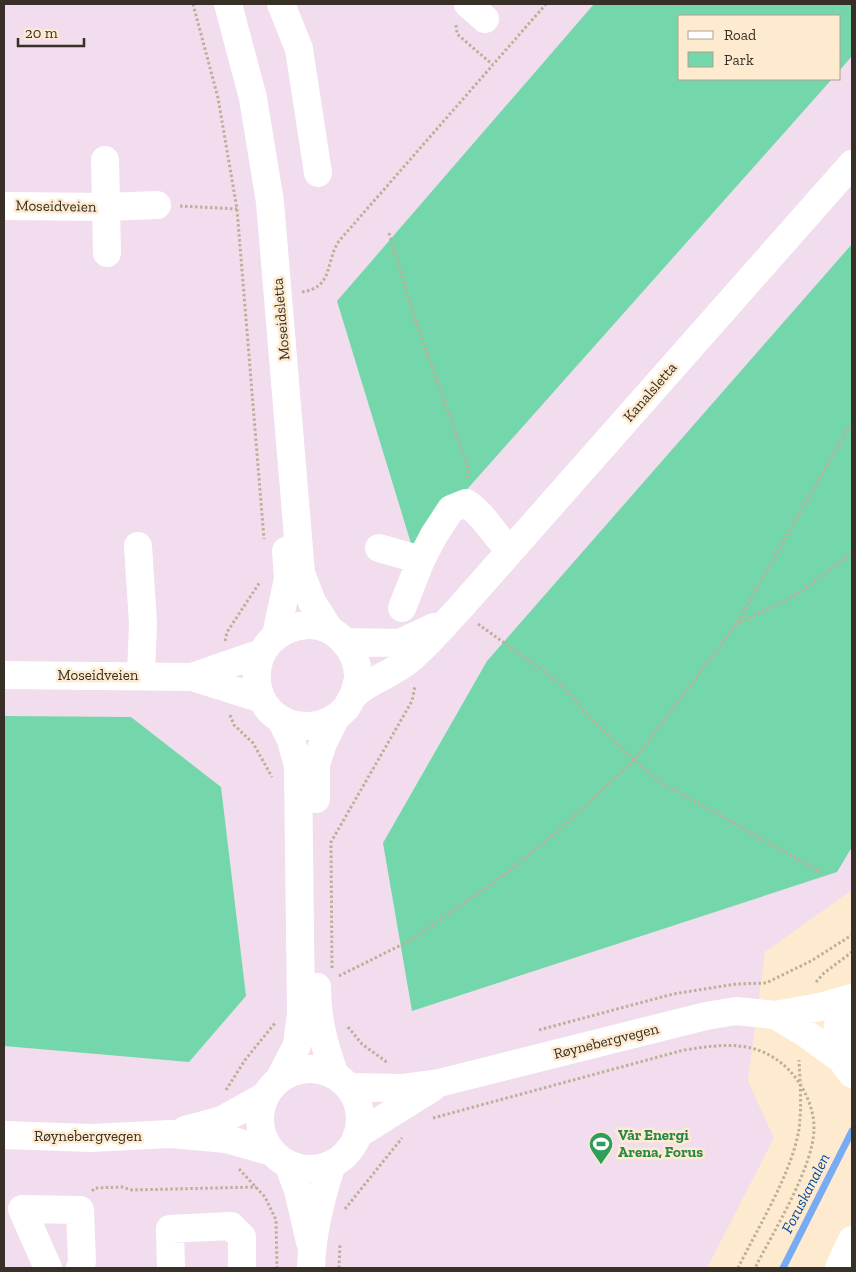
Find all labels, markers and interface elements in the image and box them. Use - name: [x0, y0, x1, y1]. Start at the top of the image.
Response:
- scale bar: [18, 15, 84, 47]
- legend: [678, 15, 841, 80]
- text: 20 m: [25, 24, 58, 42]
- text: Road: [724, 26, 757, 44]
- text: Park: [724, 51, 754, 69]
- street label: Moseidveien: [15, 196, 97, 216]
- street label: Moseidsletta: [268, 277, 294, 361]
- street label: Kanalsletta: [619, 359, 681, 425]
- street label: Moseidveien: [58, 666, 139, 684]
- street label: Røynebergvegen: [552, 1019, 661, 1063]
- place label: Vår Energi Arena, Forus: [618, 1126, 703, 1161]
- street label: Røynebergvegen: [34, 1127, 142, 1145]
- sports icon: Vår Energi Arena, Forus: [588, 1131, 614, 1165]
- water label: Foruskanalen: [777, 1150, 834, 1236]

